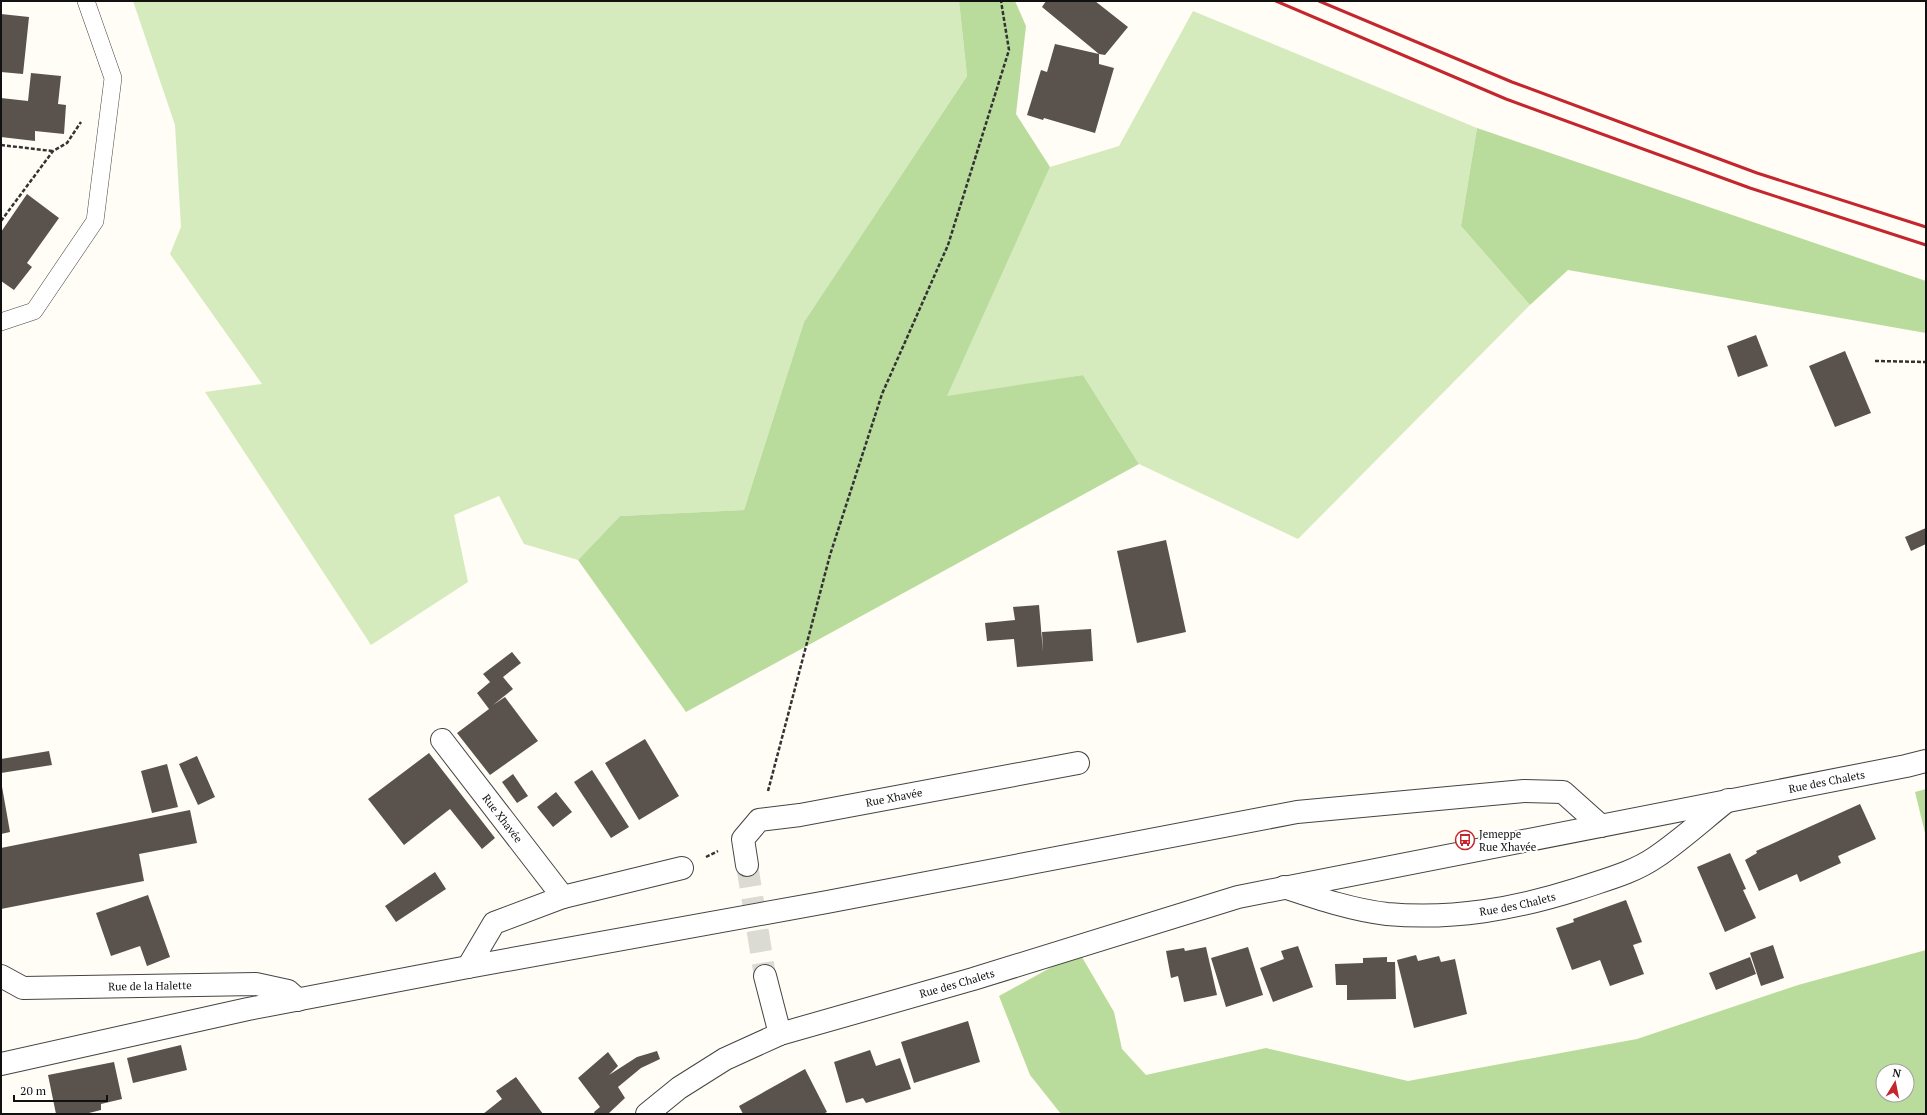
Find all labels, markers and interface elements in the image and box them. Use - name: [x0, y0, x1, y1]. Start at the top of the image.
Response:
- street label: Rue des Chalets: [1787, 767, 1866, 796]
- street label: Rue Xhavée: [864, 785, 924, 810]
- street label: Rue Xhavée: [479, 791, 526, 846]
- place label: Jemeppe Rue Xhavée: [1479, 827, 1537, 854]
- bus stop icon: Jemeppe Rue Xhavée: [1454, 829, 1476, 851]
- street label: Rue des Chalets: [1478, 889, 1557, 919]
- street label: Rue des Chalets: [918, 966, 996, 1001]
- street label: Rue de la Halette: [108, 978, 192, 994]
- north arrow: [1875, 1063, 1915, 1103]
- text: N: [1891, 1066, 1903, 1081]
- scale bar: [14, 1077, 107, 1103]
- text: 20 m: [20, 1083, 47, 1098]

